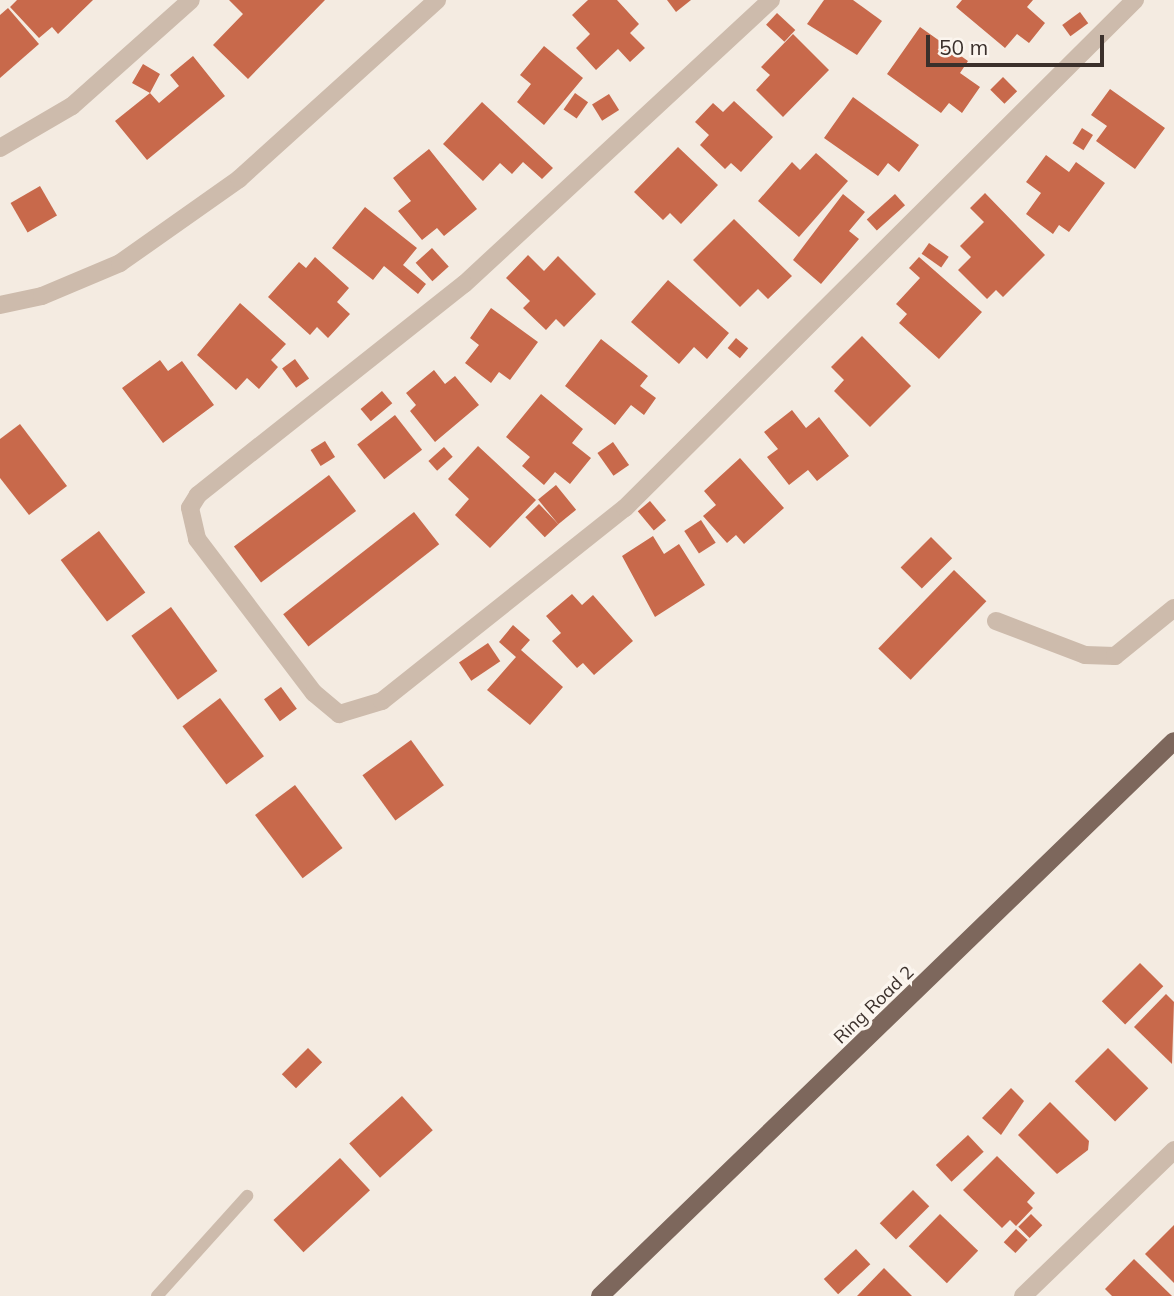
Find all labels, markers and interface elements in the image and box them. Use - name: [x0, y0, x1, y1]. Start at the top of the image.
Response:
- scale bar: [929, 21, 1108, 65]
- text: 50 m: [939, 34, 988, 60]
- street label: Ring Road 2: [830, 962, 918, 1048]

